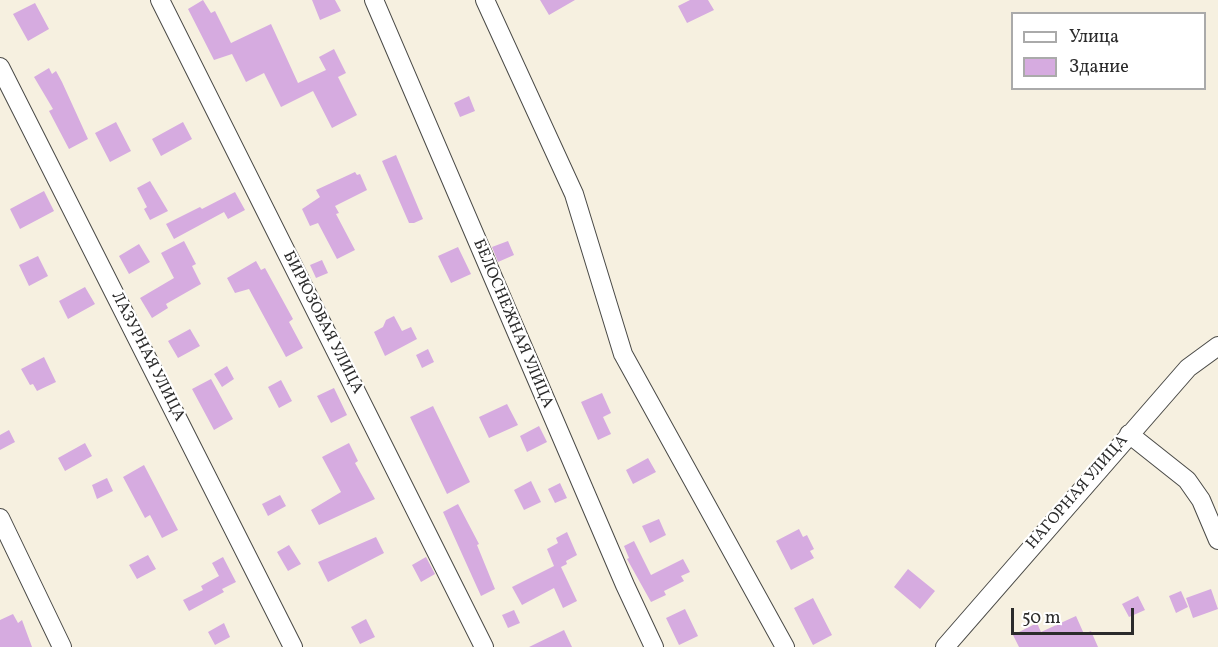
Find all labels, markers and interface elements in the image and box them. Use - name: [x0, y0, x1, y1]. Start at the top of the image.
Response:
- legend: [1011, 12, 1206, 90]
- text: Улица: [1069, 25, 1119, 50]
- text: Здание: [1069, 55, 1129, 80]
- street label: БЕЛОСНЕЖНАЯ УЛИЦА: [468, 237, 556, 411]
- street label: БИРЮЗОВАЯ УЛИЦА: [278, 248, 366, 398]
- street label: ЛАЗУРНАЯ УЛИЦА: [106, 289, 188, 425]
- street label: НАГОРНАЯ УЛИЦА: [1023, 432, 1133, 554]
- scale bar: [1014, 596, 1137, 634]
- text: 50 m: [1022, 606, 1061, 631]

